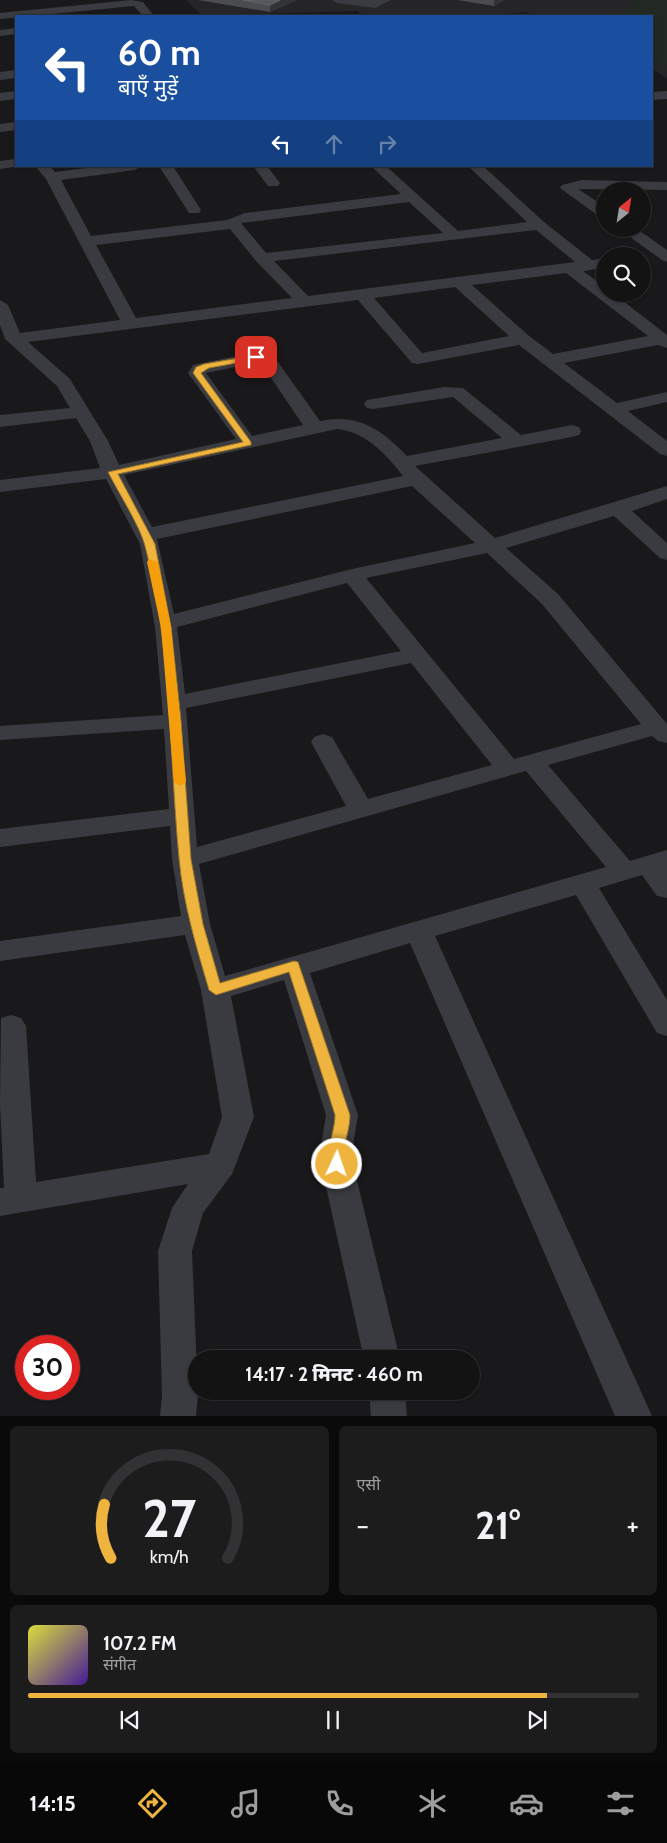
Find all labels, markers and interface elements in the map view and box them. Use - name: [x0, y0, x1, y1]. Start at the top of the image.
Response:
- text: 60 m: [118, 31, 201, 74]
- icon: left: [35, 35, 100, 100]
- text: बाएँ मुड़ें: [118, 74, 178, 101]
- icon: left: [267, 130, 295, 158]
- icon: ahead: [320, 130, 348, 158]
- icon: right: [373, 130, 401, 158]
- north arrow: [596, 182, 651, 238]
- map controls: [596, 182, 651, 302]
- button: search: [596, 247, 651, 302]
- pin: [235, 336, 277, 378]
- icon: arrive: [242, 343, 270, 371]
- position arrow: [310, 1137, 362, 1189]
- speed limit sign: 30: [15, 1335, 80, 1400]
- text: 14:17 · 2 मिनट · 460 m: [245, 1363, 423, 1386]
- text: एसी: [357, 1475, 380, 1494]
- text: 27: [142, 1487, 197, 1550]
- text: 21°: [475, 1502, 520, 1549]
- text: −: [357, 1508, 369, 1542]
- text: +: [627, 1508, 639, 1542]
- text: km/h: [150, 1546, 189, 1567]
- text: 107.2 FM: [103, 1632, 177, 1655]
- text: संगीत: [103, 1655, 136, 1674]
- icon: previous: [116, 1706, 144, 1734]
- icon: pause: [319, 1706, 347, 1734]
- icon: next: [523, 1706, 551, 1734]
- icon: directions: [135, 1786, 170, 1821]
- icon: music: [228, 1786, 263, 1821]
- icon: phone: [322, 1786, 357, 1821]
- icon: climate: [415, 1786, 450, 1821]
- icon: car: [509, 1786, 544, 1821]
- icon: filters: [603, 1786, 638, 1821]
- text: 14:15: [29, 1790, 76, 1817]

